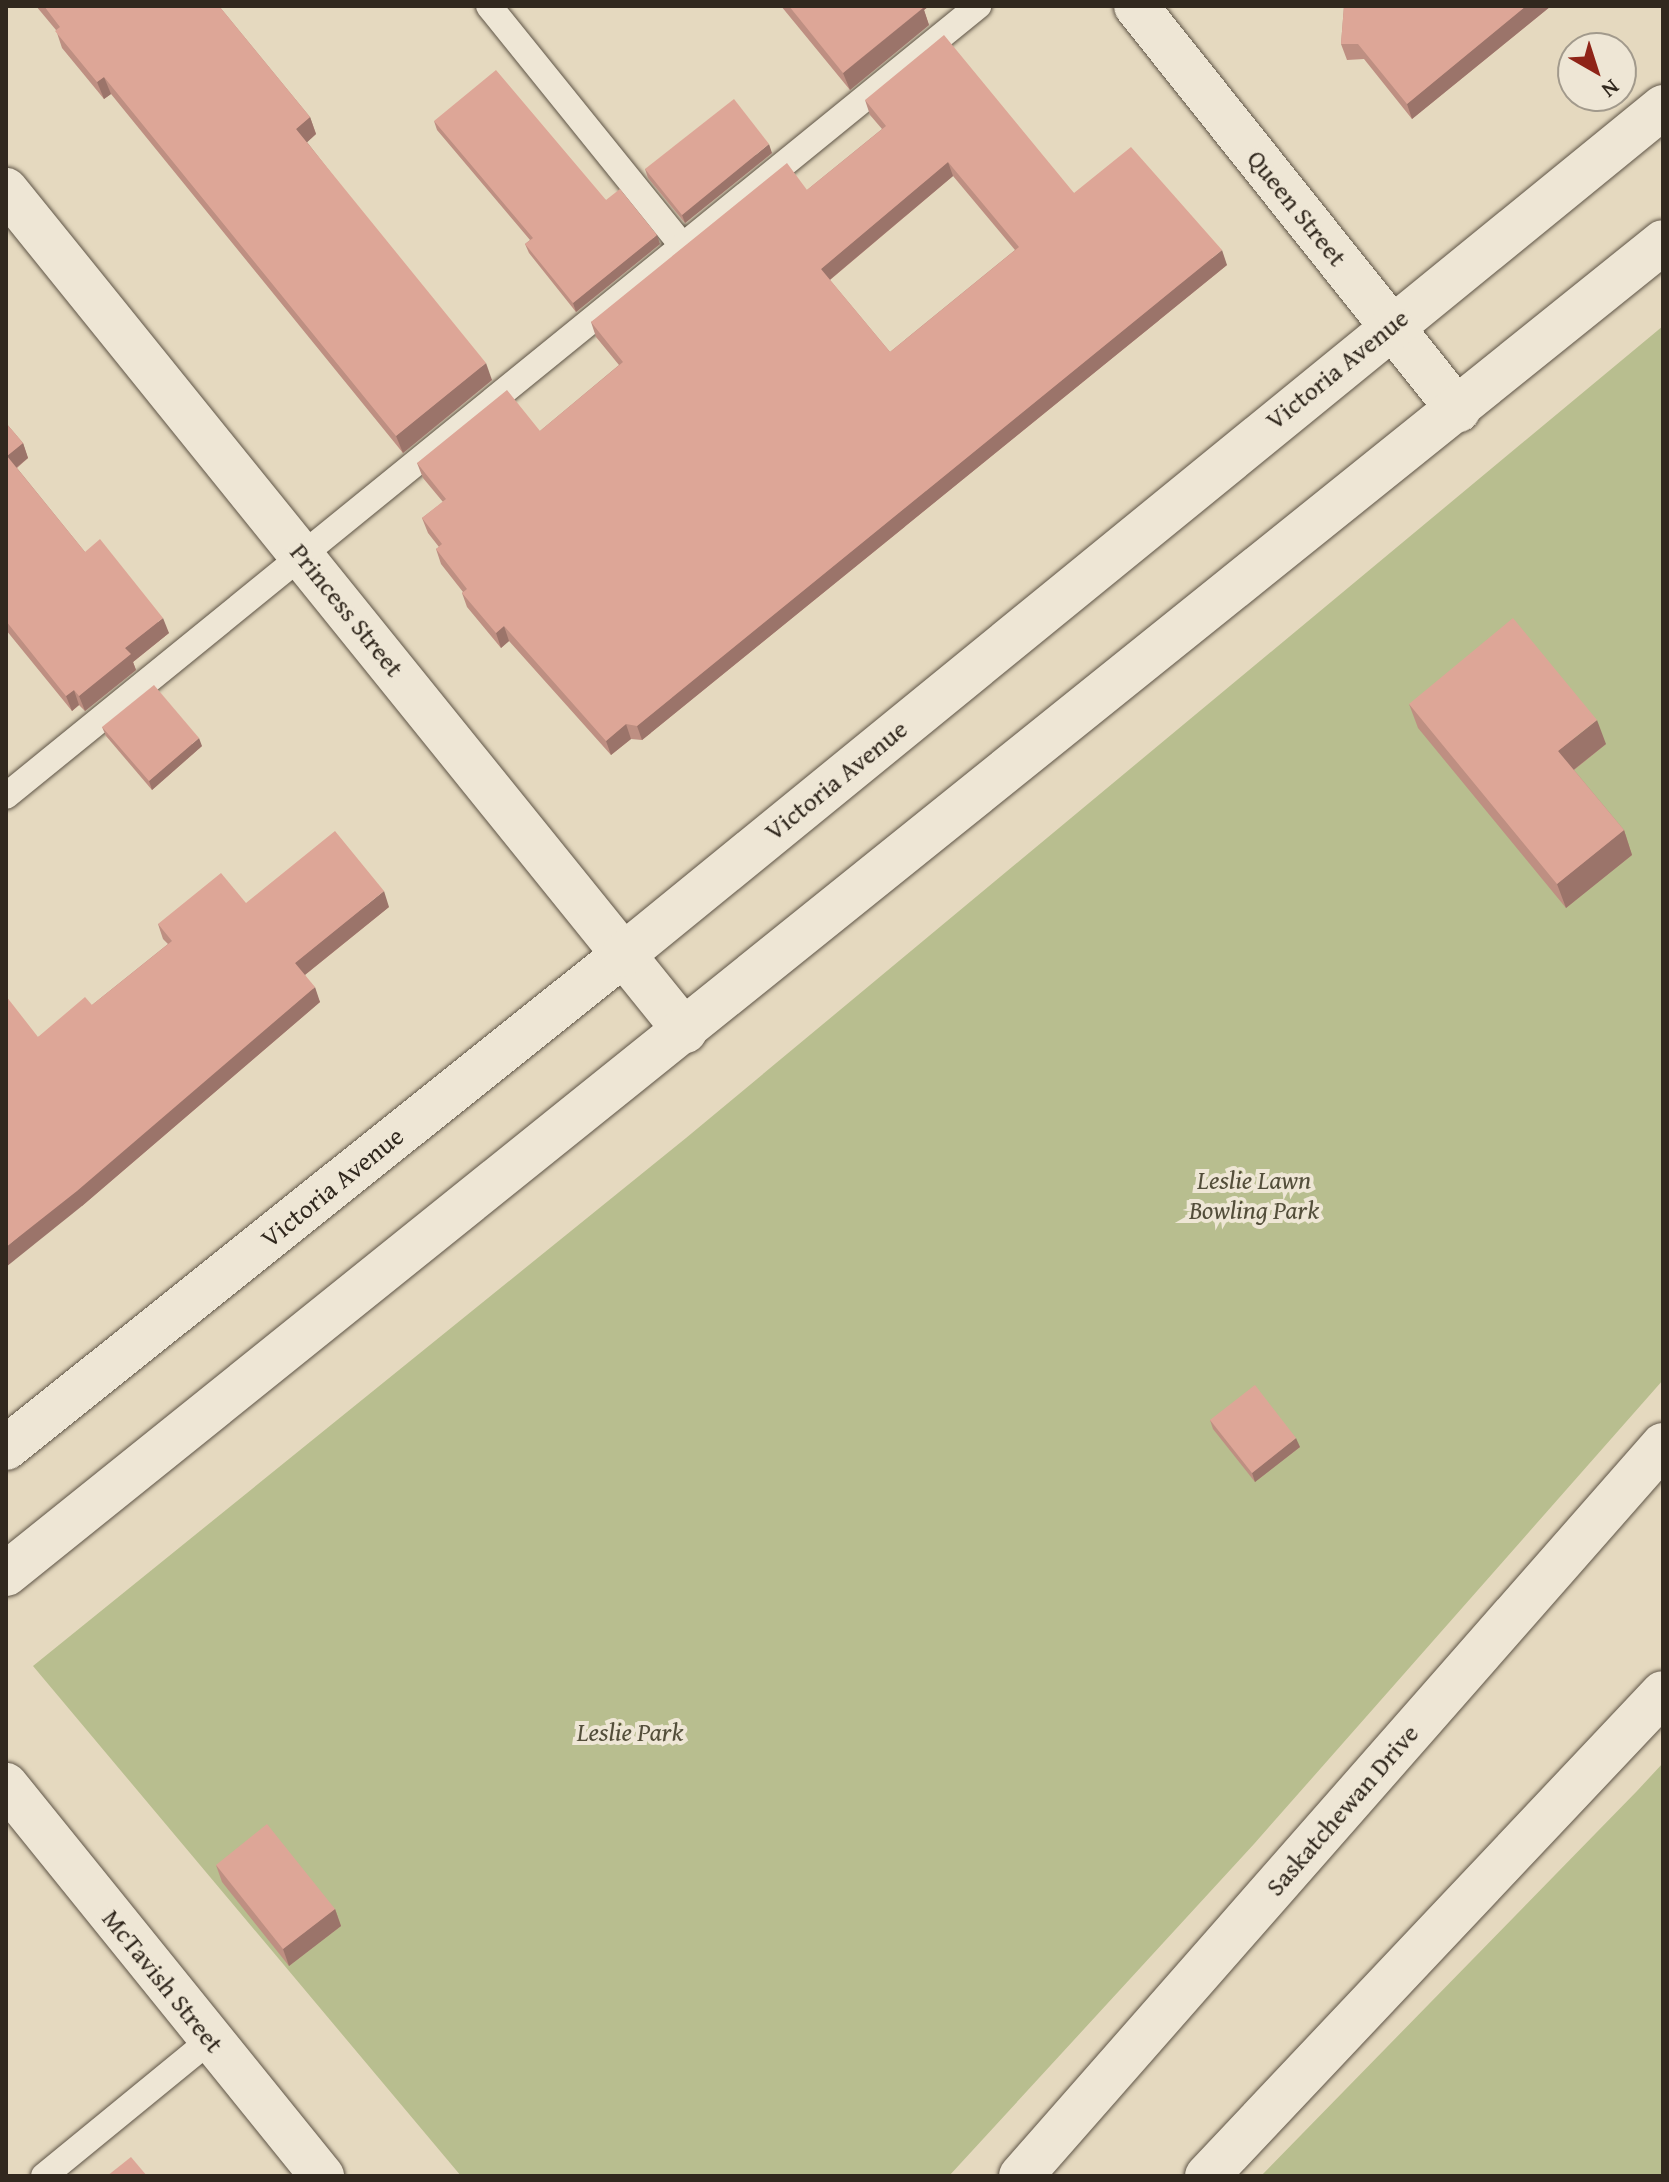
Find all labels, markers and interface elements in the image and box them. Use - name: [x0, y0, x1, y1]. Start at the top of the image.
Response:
- north arrow: [1557, 32, 1637, 112]
- text: N: [1595, 72, 1627, 106]
- street label: Queen Street: [1241, 144, 1353, 272]
- street label: Victoria Avenue: [1259, 302, 1415, 436]
- street label: Princess Street: [284, 537, 410, 683]
- street label: Victoria Avenue: [758, 713, 914, 847]
- street label: Victoria Avenue: [254, 1120, 410, 1254]
- park label: Leslie Lawn Bowling Park: [1189, 1164, 1319, 1226]
- park label: Leslie Park: [577, 1716, 683, 1748]
- street label: Saskatchewan Drive: [1259, 1718, 1425, 1902]
- street label: McTavish Street: [96, 1903, 230, 2059]

